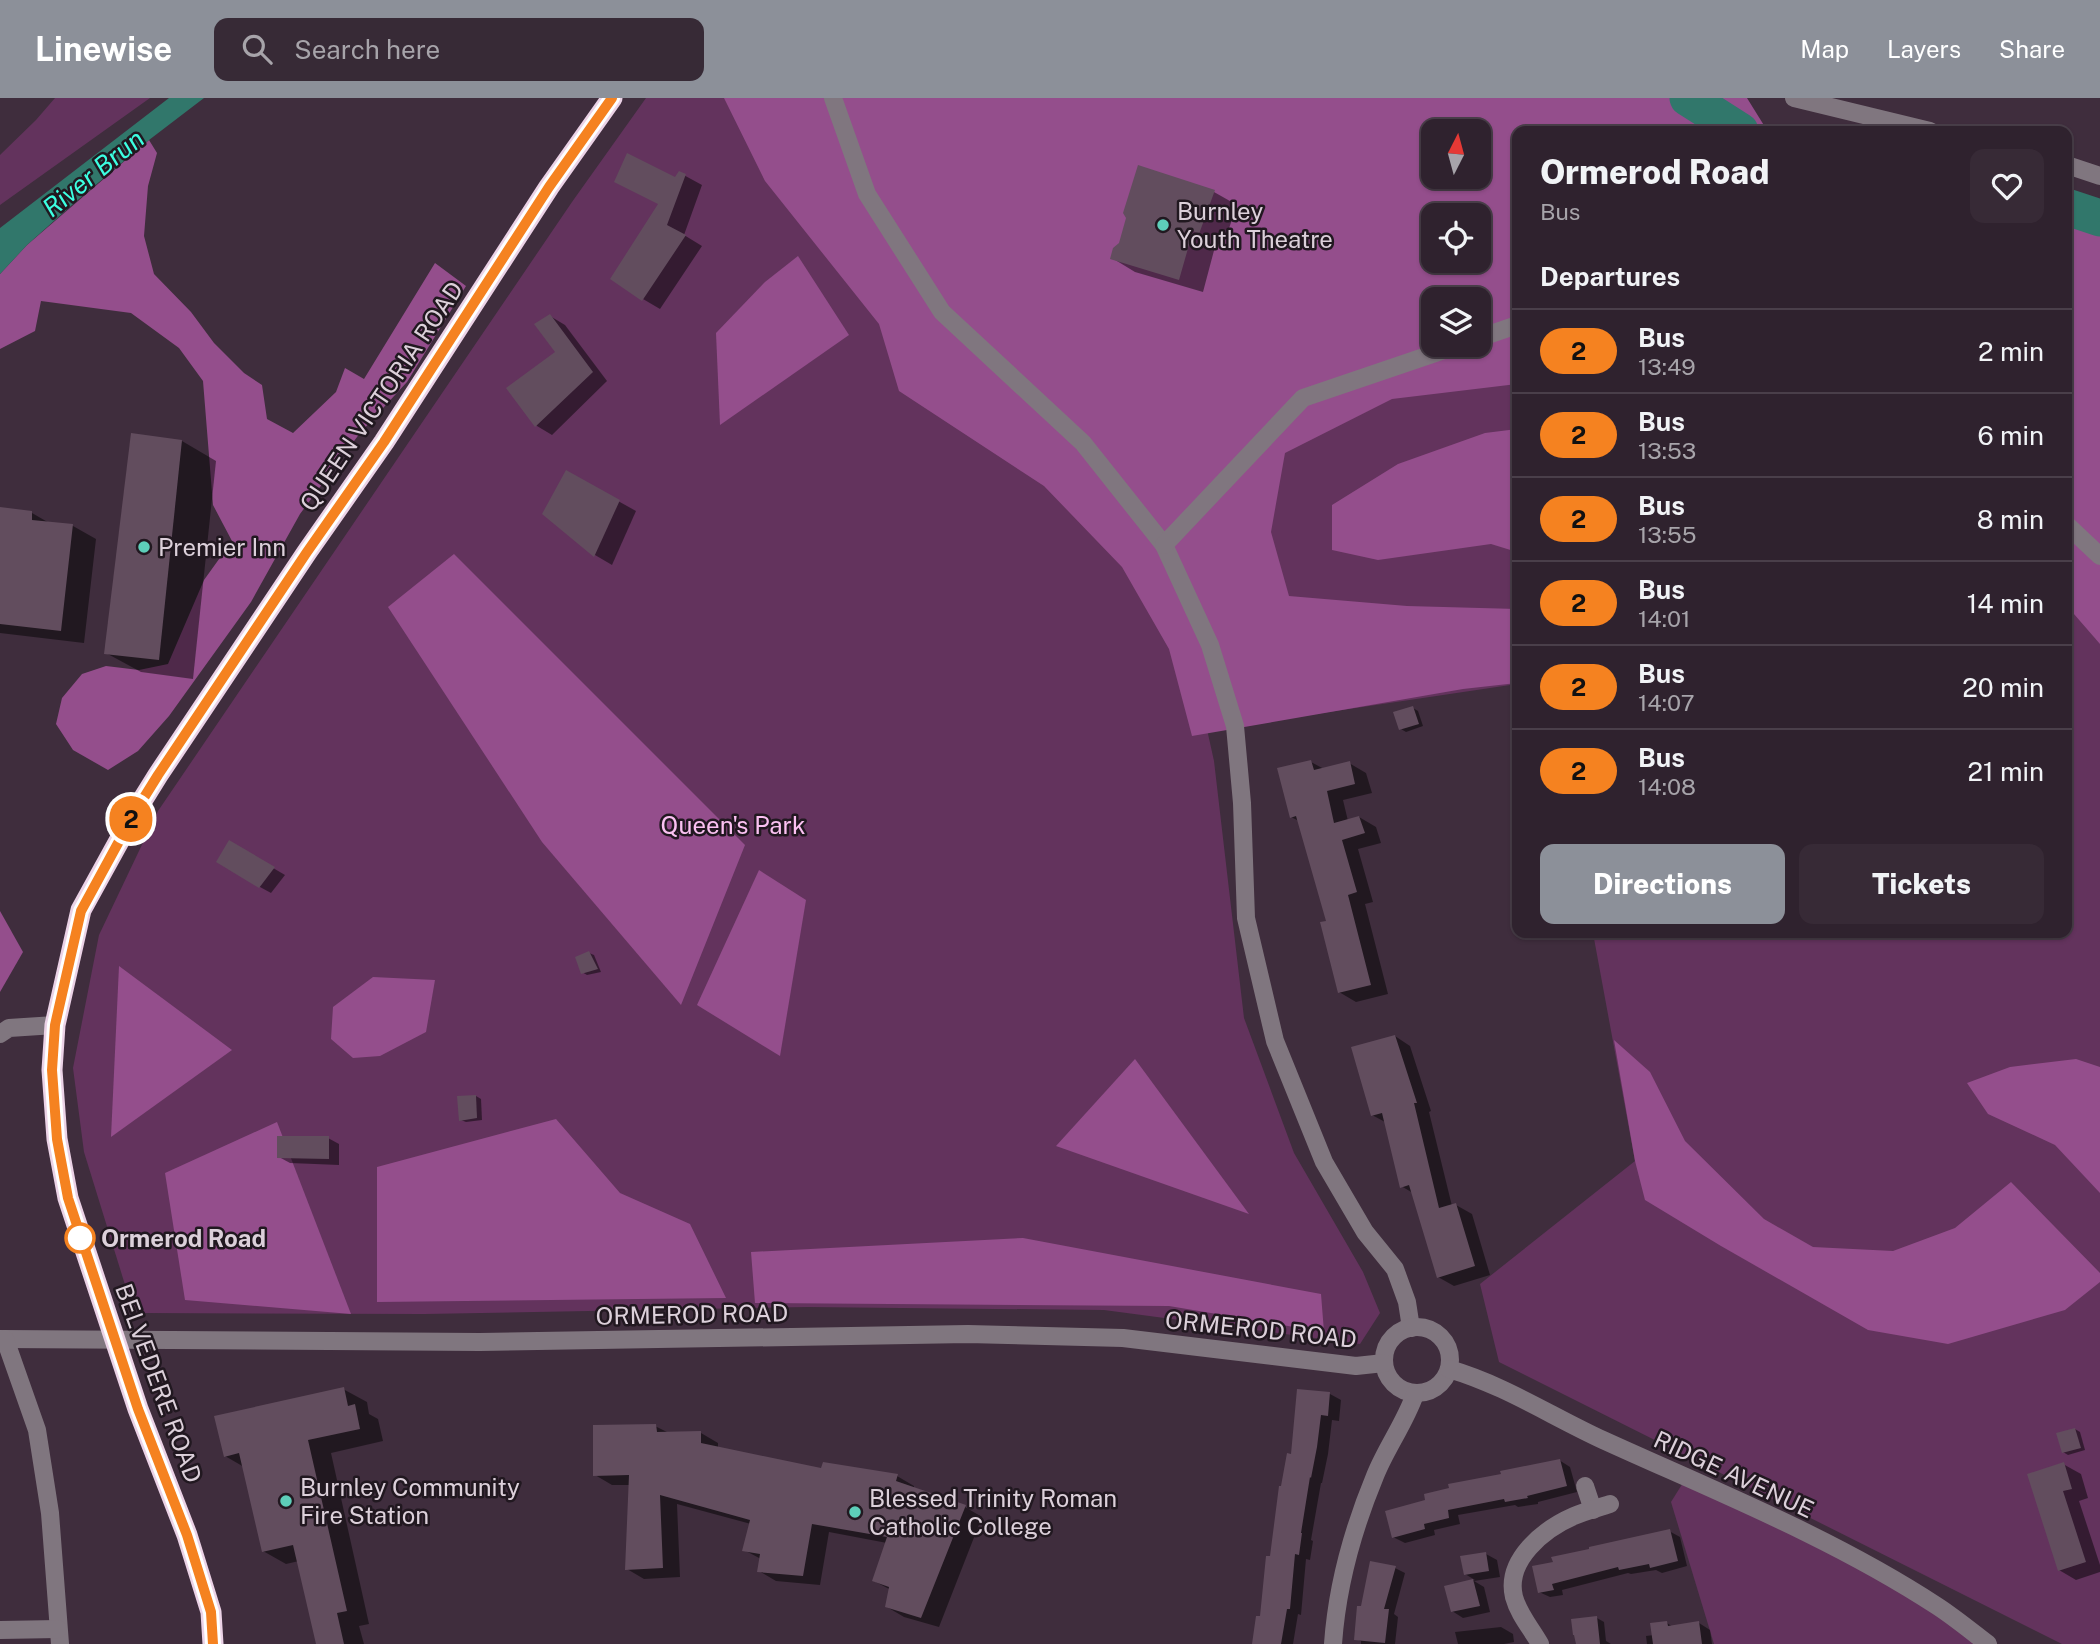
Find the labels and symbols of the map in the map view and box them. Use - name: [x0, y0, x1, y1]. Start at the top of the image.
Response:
- north arrow: [1421, 119, 1491, 189]
- water label: River Brun: [36, 123, 150, 223]
- place label: Burnley Youth Theatre: [1177, 197, 1333, 253]
- marker: Burnley Youth Theatre: [1155, 217, 1171, 233]
- street label: QUEEN VICTORIA ROAD: [294, 276, 468, 516]
- place label: Premier Inn: [158, 533, 286, 561]
- marker: Premier Inn: [136, 539, 152, 555]
- line badge: 2: [108, 796, 154, 842]
- park label: Queen's Park: [661, 811, 805, 839]
- marker: Ormerod Road: [65, 1223, 95, 1253]
- place label: Ormerod Road: [101, 1224, 266, 1252]
- street label: BELVEDERE ROAD: [110, 1280, 208, 1486]
- street label: ORMEROD ROAD: [595, 1298, 789, 1330]
- street label: ORMEROD ROAD: [1164, 1305, 1358, 1353]
- street label: RIDGE AVENUE: [1650, 1425, 1818, 1523]
- place label: Burnley Community Fire Station: [300, 1473, 520, 1529]
- place label: Blessed Trinity Roman Catholic College: [869, 1484, 1117, 1540]
- marker: Burnley Community Fire Station: [278, 1493, 294, 1509]
- marker: Blessed Trinity Roman Catholic College: [847, 1504, 863, 1520]

